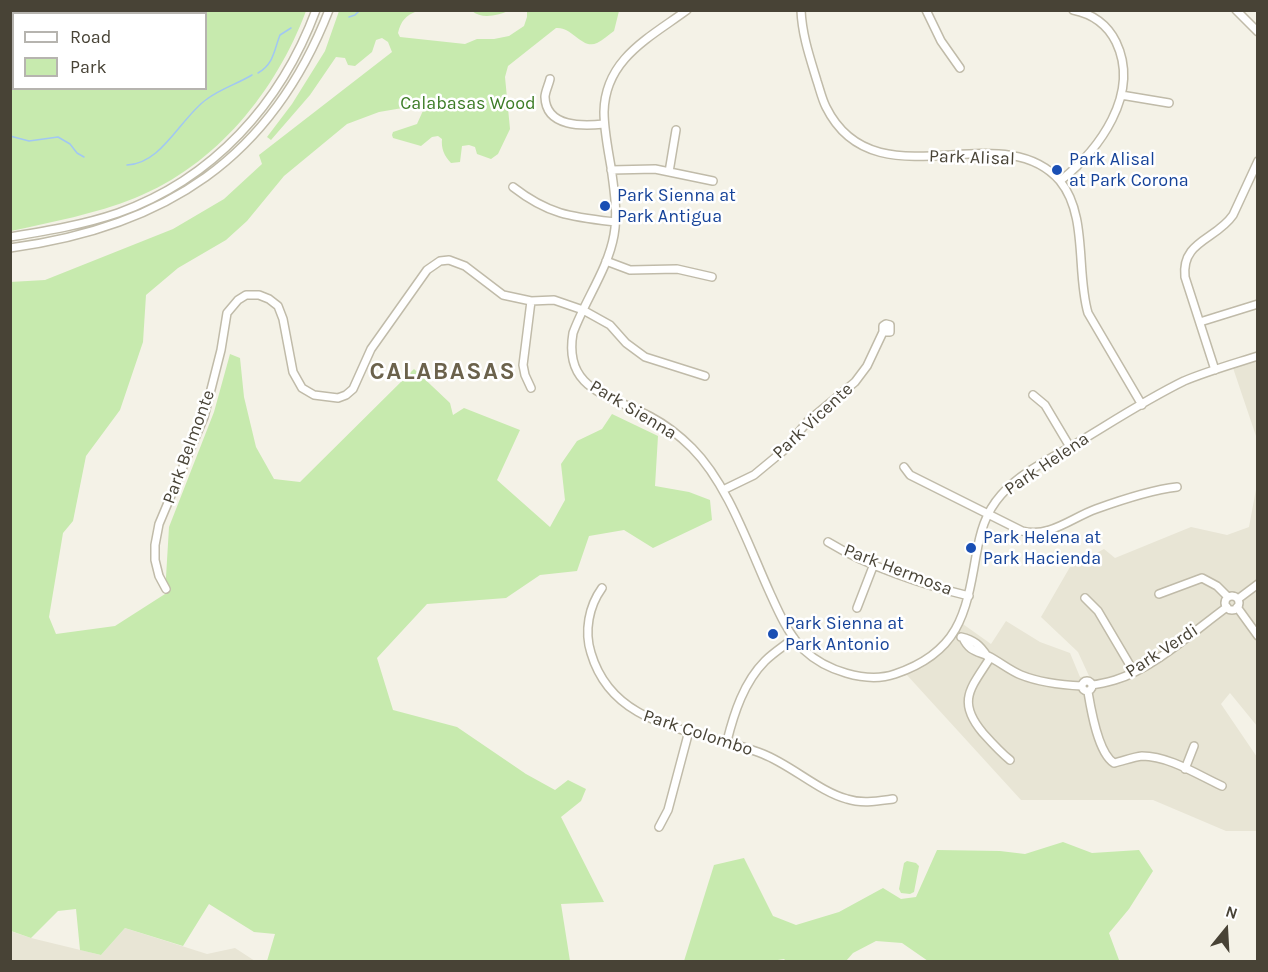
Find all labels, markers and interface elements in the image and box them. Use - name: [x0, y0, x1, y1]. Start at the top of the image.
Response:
- legend: [12, 12, 207, 90]
- text: Road: [70, 26, 111, 48]
- text: Park: [70, 56, 107, 78]
- park label: Calabasas Wood: [400, 93, 536, 115]
- street label: Park Alisal: [929, 146, 1015, 170]
- place label: Park Alisal at Park Corona: [1069, 149, 1189, 192]
- marker: Park Alisal at Park Corona: [1050, 163, 1064, 177]
- place label: Park Sienna at Park Antigua: [617, 185, 736, 228]
- marker: Park Sienna at Park Antigua: [598, 199, 612, 213]
- district label: CALABASAS: [370, 358, 516, 386]
- street label: Park Sienna: [585, 376, 681, 444]
- street label: Park Vicente: [768, 378, 858, 464]
- street label: Park Belmonte: [158, 387, 220, 507]
- street label: Park Helena: [1001, 428, 1093, 500]
- place label: Park Helena at Park Hacienda: [983, 527, 1101, 570]
- street label: Park Hermosa: [841, 539, 955, 601]
- marker: Park Helena at Park Hacienda: [964, 541, 978, 555]
- place label: Park Sienna at Park Antonio: [785, 613, 904, 656]
- street label: Park Verdi: [1122, 620, 1202, 682]
- marker: Park Sienna at Park Antonio: [766, 627, 780, 641]
- street label: Park Colombo: [641, 705, 755, 761]
- north arrow: [1196, 900, 1256, 960]
- text: N: [1223, 902, 1240, 923]

